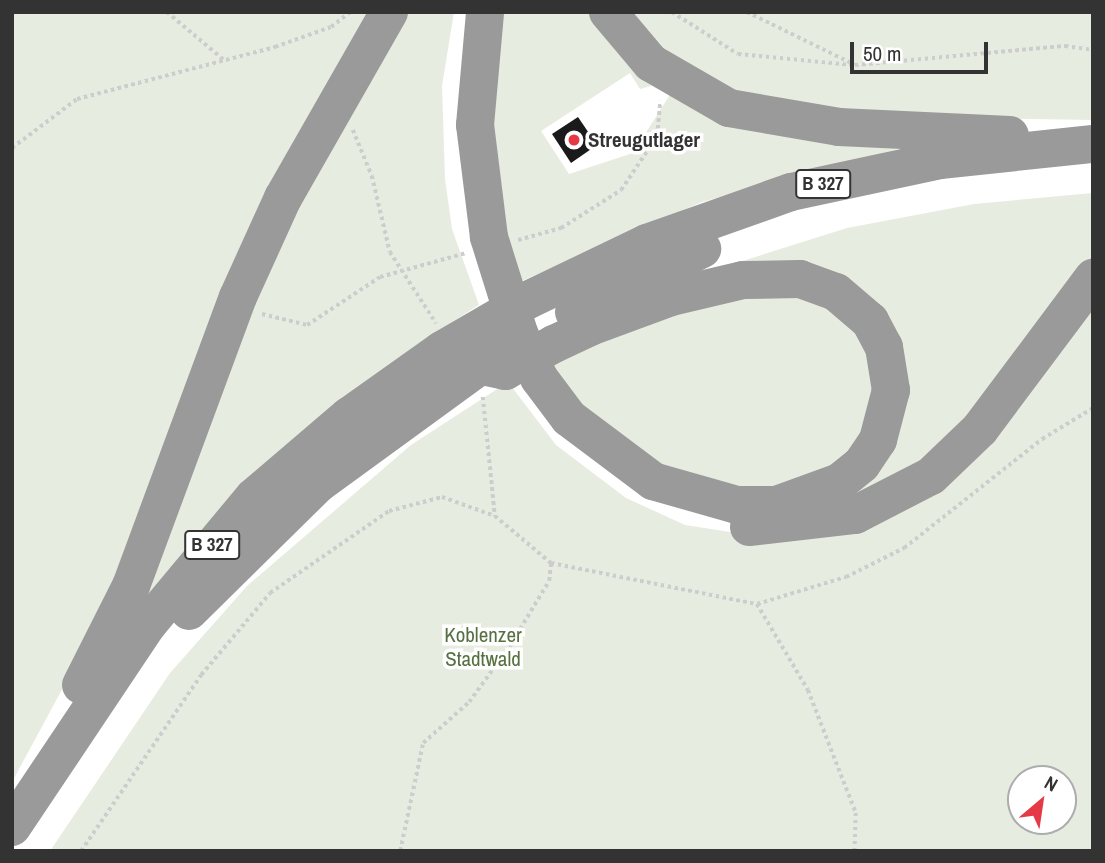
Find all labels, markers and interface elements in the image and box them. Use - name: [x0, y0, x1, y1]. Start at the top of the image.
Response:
- scale bar: [853, 28, 991, 72]
- text: 50 m: [863, 39, 901, 68]
- place label: Streugutlager: [588, 127, 700, 153]
- marker: Streugutlager: [566, 132, 582, 148]
- road number: B 327: [795, 168, 851, 200]
- road number: B 327: [184, 530, 240, 560]
- park label: Koblenzer Stadtwald: [444, 622, 522, 672]
- north arrow: [1007, 765, 1077, 835]
- text: N: [1040, 769, 1062, 797]

